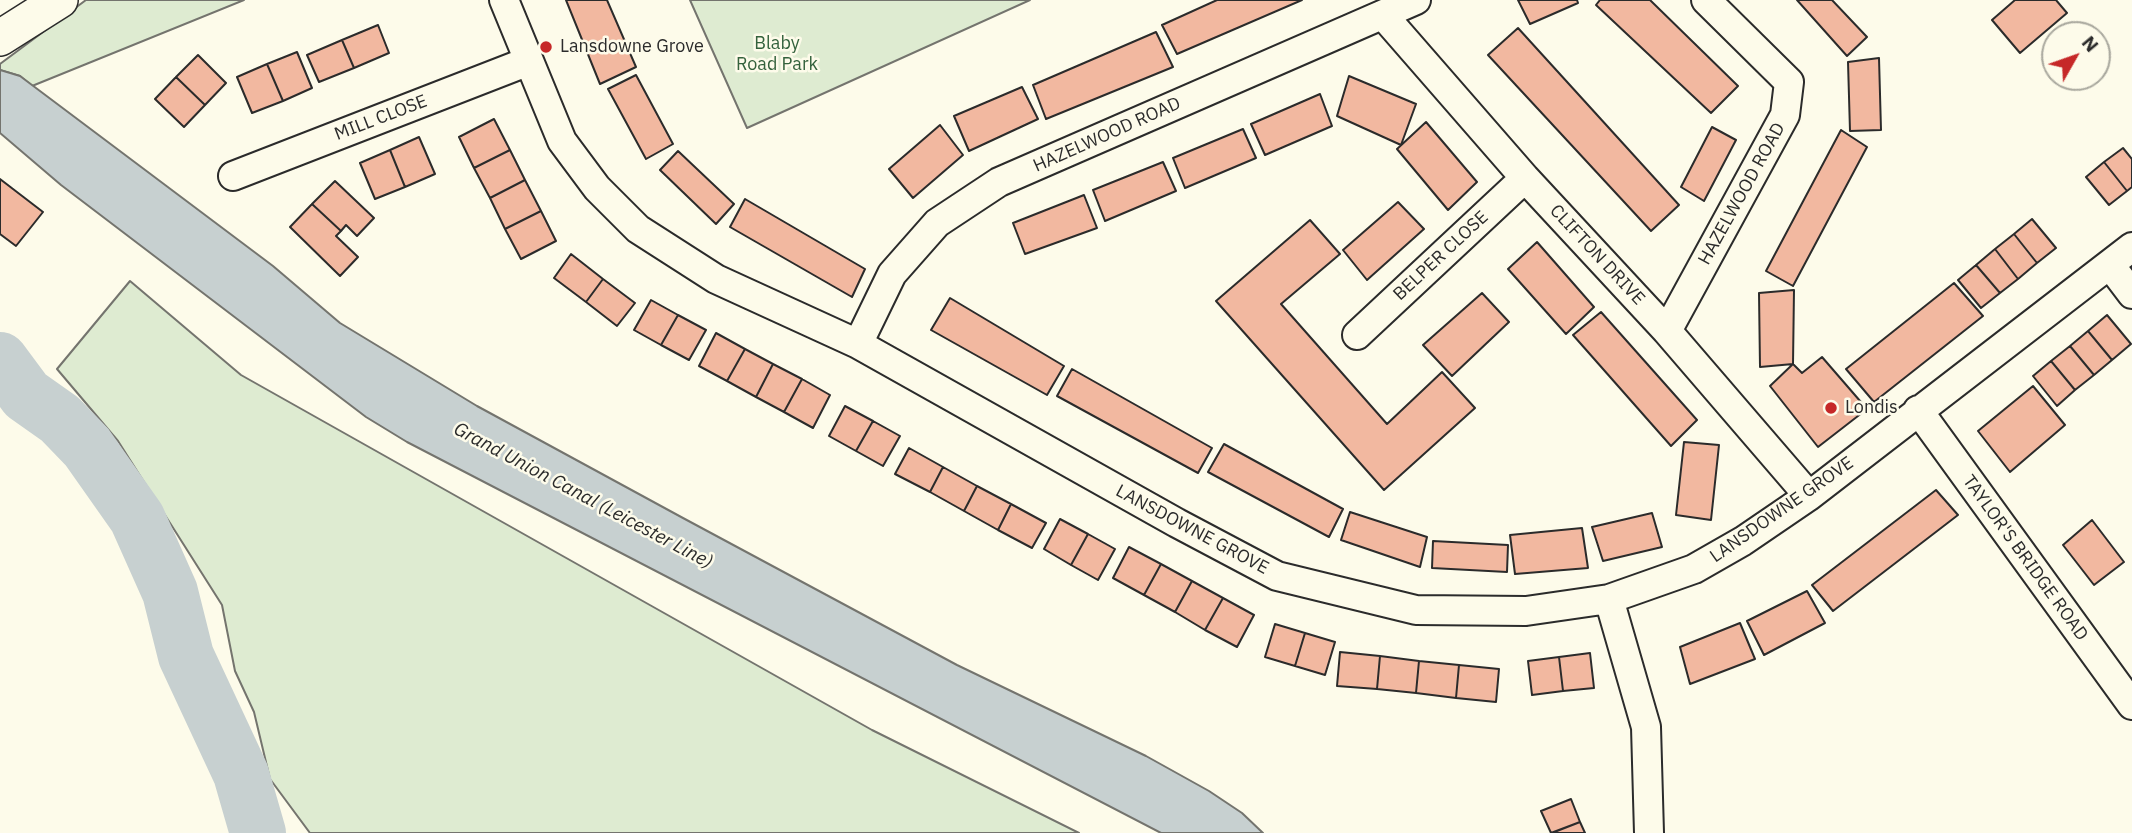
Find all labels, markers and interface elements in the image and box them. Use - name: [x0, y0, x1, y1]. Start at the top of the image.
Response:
- north arrow: [2041, 21, 2111, 91]
- text: N: [2077, 31, 2104, 57]
- park label: Blaby Road Park: [736, 33, 818, 76]
- place label: Lansdowne Grove: [560, 36, 704, 58]
- marker: Lansdowne Grove: [538, 39, 554, 55]
- street label: MILL CLOSE: [332, 90, 430, 146]
- street label: HAZELWOOD ROAD: [1030, 93, 1184, 177]
- street label: HAZELWOOD ROAD: [1694, 119, 1790, 269]
- street label: CLIFTON DRIVE: [1545, 200, 1649, 310]
- street label: BELPER CLOSE: [1389, 207, 1493, 305]
- place label: Londis: [1845, 397, 1898, 419]
- marker: Londis: [1823, 400, 1839, 416]
- water label: Grand Union Canal (Leicester Line): [450, 418, 716, 574]
- street label: LANSDOWNE GROVE: [1706, 452, 1858, 568]
- street label: TAYLOR'S BRIDGE ROAD: [1958, 471, 2092, 645]
- street label: LANSDOWNE GROVE: [1112, 481, 1272, 579]

